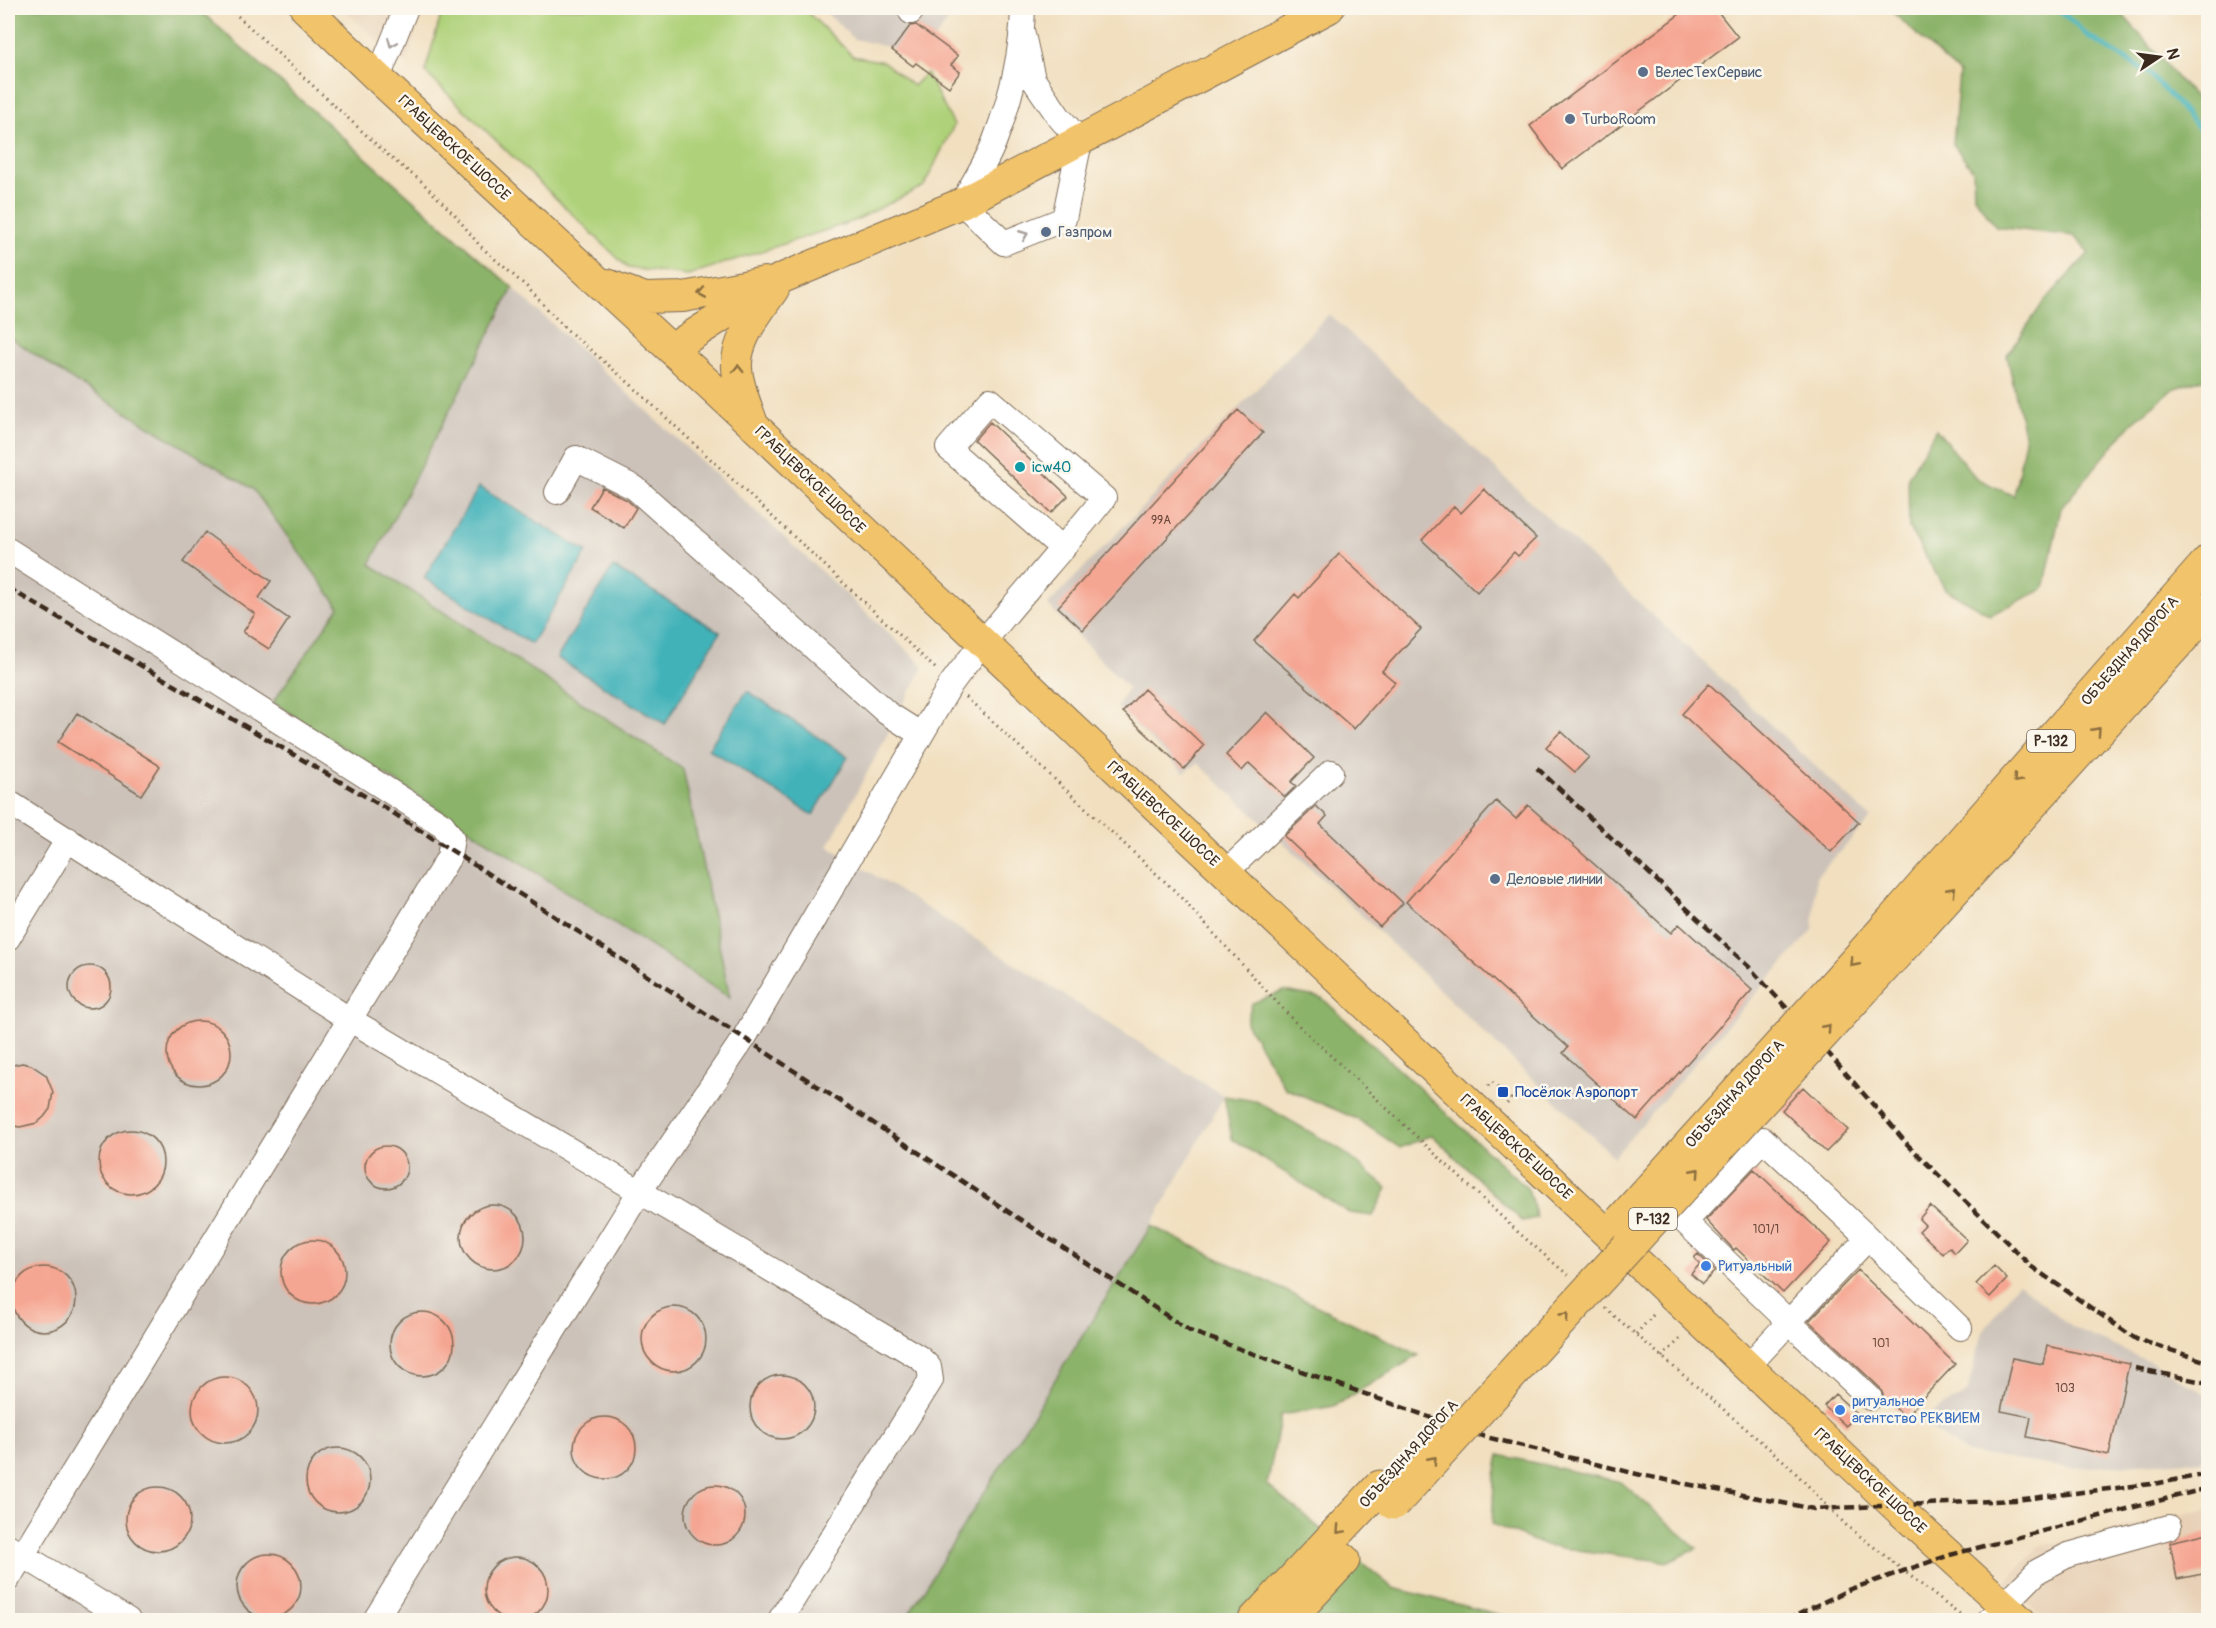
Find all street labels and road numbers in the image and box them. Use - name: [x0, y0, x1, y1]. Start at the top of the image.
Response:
- street label: ГРАБЦЕВСКОЕ ШОССЕ: [394, 91, 514, 205]
- street label: ГРАБЦЕВСКОЕ ШОССЕ: [751, 422, 870, 538]
- street label: ОБЪЕЗДНАЯ ДОРОГА: [2077, 592, 2183, 710]
- road number: Р-132: [2027, 730, 2075, 752]
- street label: ГРАБЦЕВСКОЕ ШОССЕ: [1103, 757, 1223, 871]
- street label: ОБЪЕЗДНАЯ ДОРОГА: [1681, 1036, 1789, 1152]
- street label: ГРАБЦЕВСКОЕ ШОССЕ: [1456, 1090, 1576, 1204]
- road number: Р-132: [1629, 1208, 1677, 1230]
- street label: ОБЪЕЗДНАЯ ДОРОГА: [1355, 1396, 1463, 1512]
- street label: ГРАБЦЕВСКОЕ ШОССЕ: [1810, 1424, 1930, 1538]

